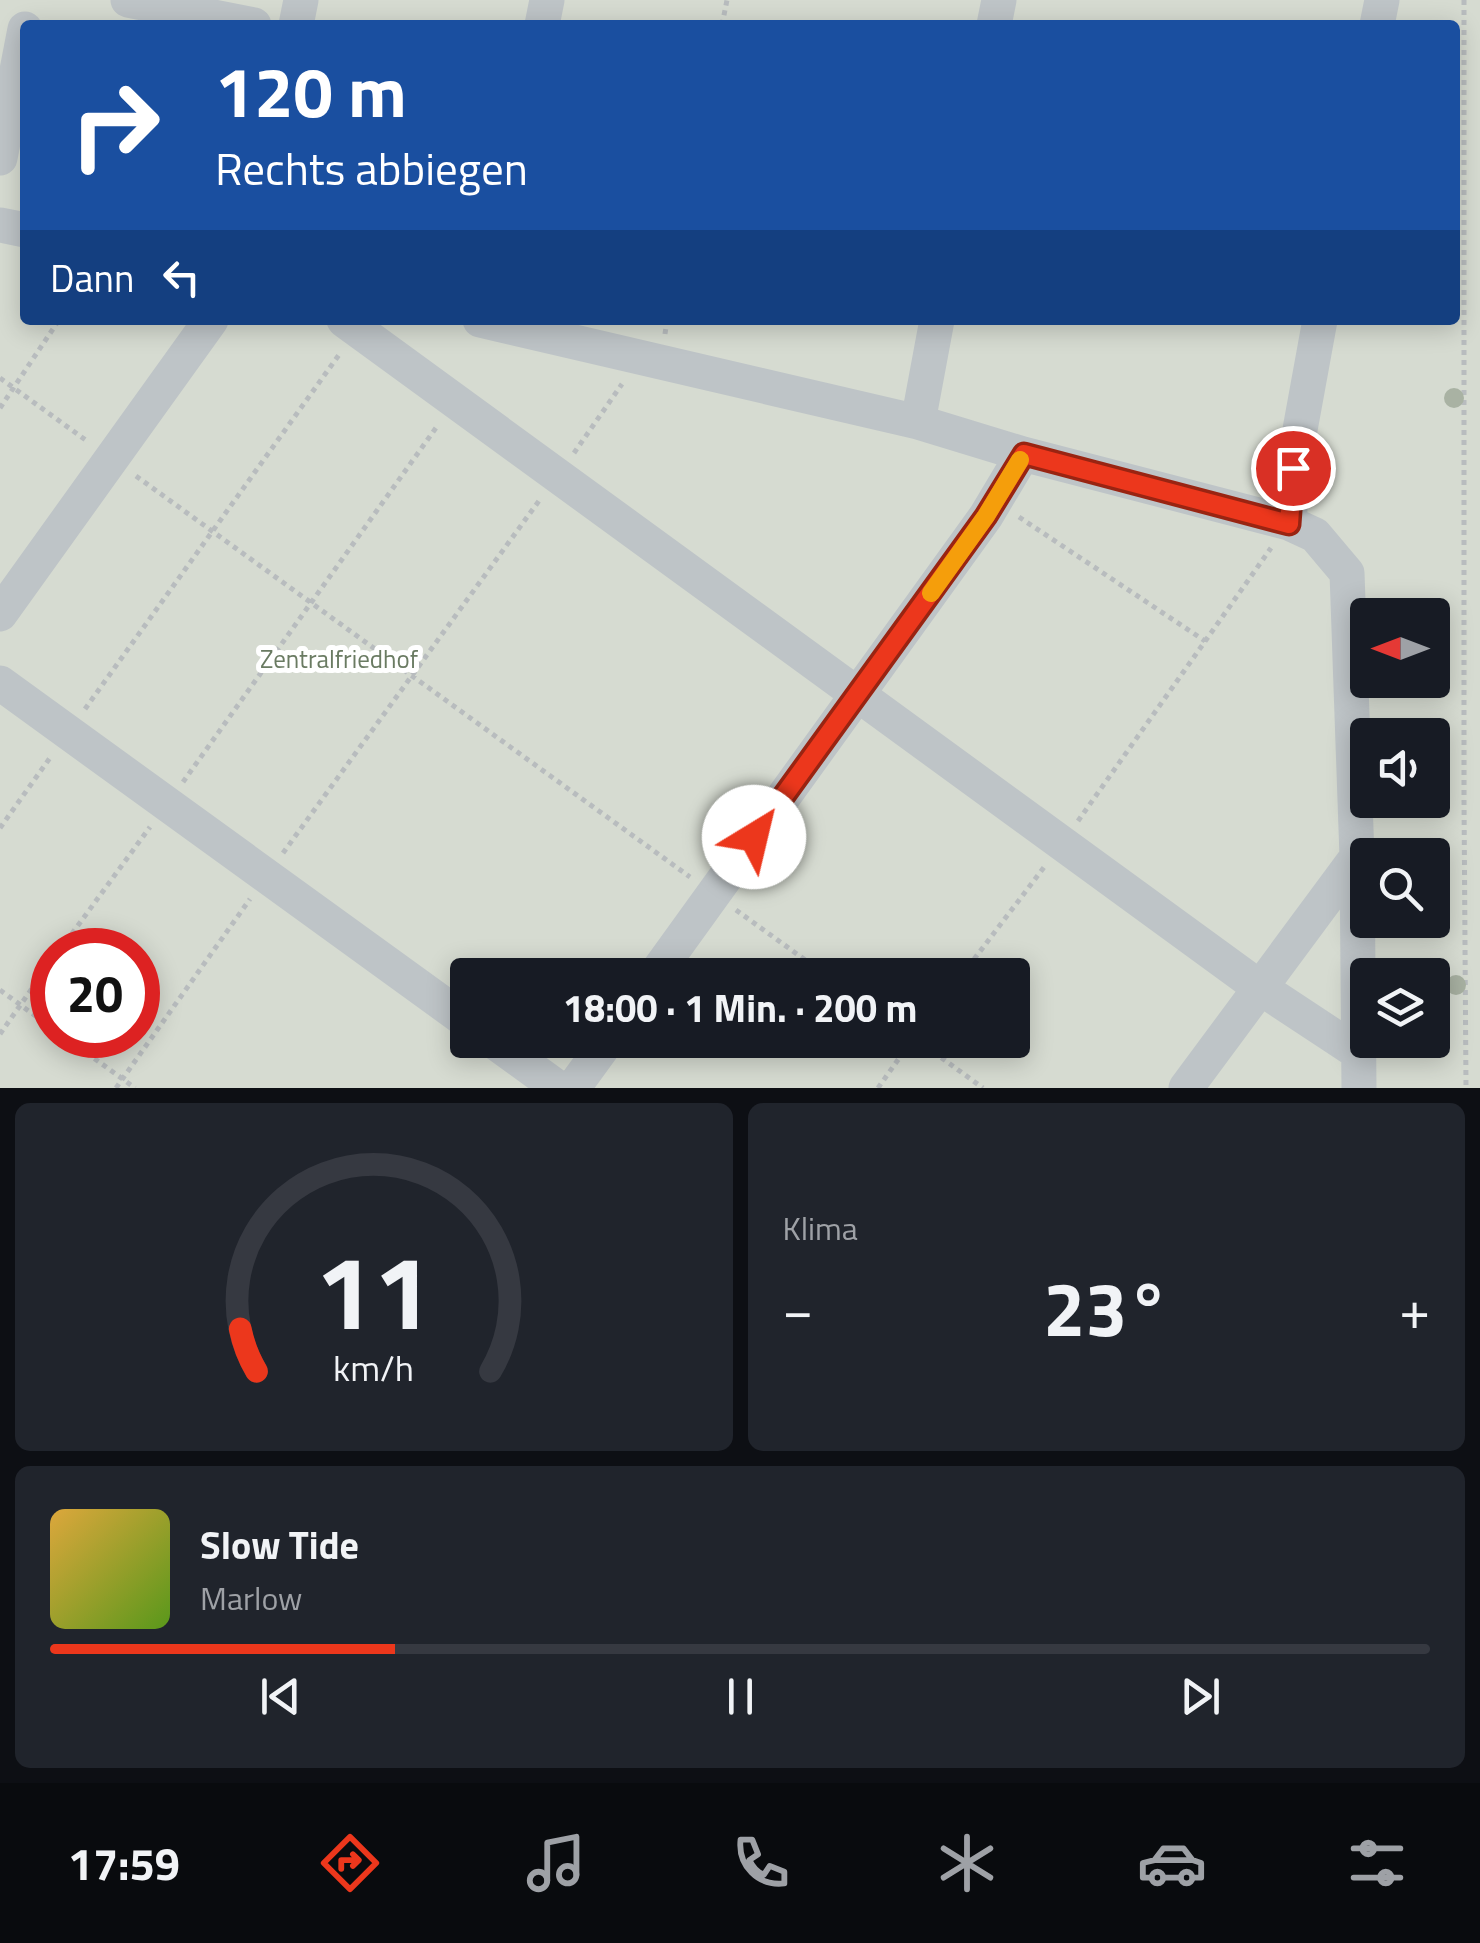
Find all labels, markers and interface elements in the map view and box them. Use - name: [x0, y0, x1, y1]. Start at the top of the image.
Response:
- text: 120 m: [215, 38, 407, 144]
- icon: right: [50, 60, 180, 190]
- text: Rechts abbiegen: [215, 134, 528, 202]
- text: Dann: [50, 249, 134, 307]
- icon: left: [154, 250, 209, 305]
- pin: [1251, 426, 1336, 511]
- icon: arrive: [1266, 441, 1321, 496]
- north arrow: [1350, 598, 1450, 698]
- map controls: [1350, 598, 1450, 1058]
- park label: Zentralfriedhof: [260, 640, 419, 678]
- button: sound: [1350, 718, 1450, 818]
- position arrow: [702, 785, 806, 889]
- button: search: [1350, 838, 1450, 938]
- speed limit sign: 20: [30, 928, 160, 1058]
- button: layers: [1350, 958, 1450, 1058]
- text: 18:00 · 1 Min. · 200 m: [563, 979, 917, 1037]
- text: Klima: [783, 1204, 858, 1252]
- text: 11: [316, 1211, 432, 1369]
- text: 23°: [1043, 1251, 1169, 1365]
- text: −: [783, 1267, 813, 1350]
- text: +: [1399, 1267, 1430, 1350]
- text: km/h: [333, 1340, 414, 1395]
- text: Slow Tide: [200, 1516, 359, 1574]
- text: Marlow: [200, 1574, 303, 1622]
- icon: previous: [253, 1669, 308, 1724]
- icon: pause: [713, 1669, 768, 1724]
- icon: next: [1173, 1669, 1228, 1724]
- icon: directions: [315, 1828, 385, 1898]
- icon: music: [521, 1828, 591, 1898]
- icon: phone: [726, 1828, 796, 1898]
- icon: climate: [932, 1828, 1002, 1898]
- icon: car: [1137, 1828, 1207, 1898]
- icon: filters: [1342, 1828, 1412, 1898]
- text: 17:59: [68, 1829, 180, 1897]

